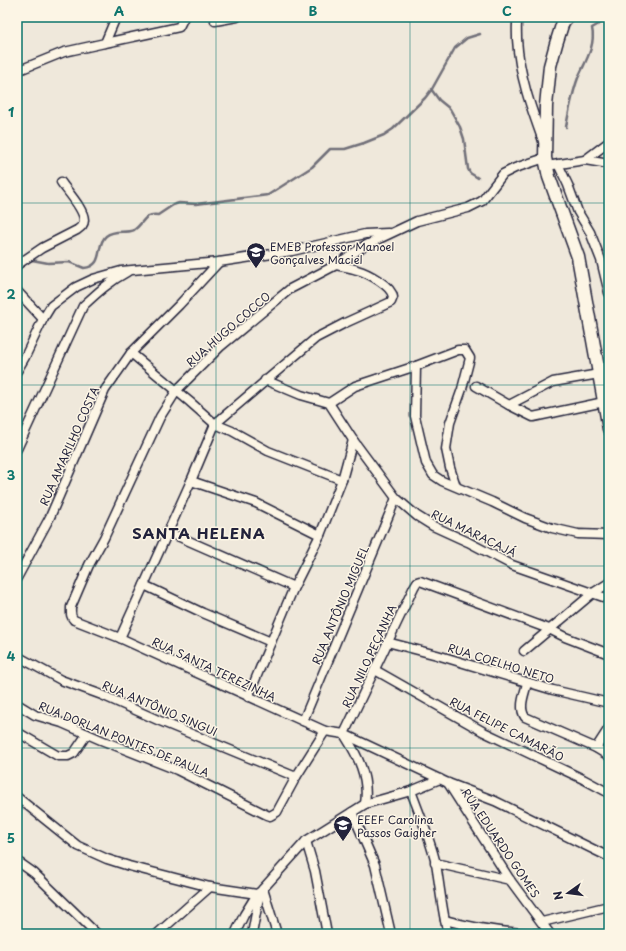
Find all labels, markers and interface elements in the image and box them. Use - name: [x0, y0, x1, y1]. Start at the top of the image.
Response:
- text: A: [114, 1, 124, 20]
- text: B: [309, 1, 318, 20]
- text: C: [502, 1, 512, 20]
- text: 1: [8, 102, 14, 121]
- place label: EMEB Professor Manoel Gonçalves Maciel: [270, 238, 394, 268]
- school or university icon: EMEB Professor Manoel Gonçalves Maciel: [245, 241, 267, 269]
- text: 2: [6, 284, 16, 303]
- street label: RUA HUGO COCCO: [182, 287, 274, 370]
- street label: RUA AMARILHO COSTA: [35, 384, 103, 508]
- text: 3: [7, 465, 16, 484]
- street label: RUA MARACAJÁ: [429, 505, 519, 561]
- district label: SANTA HELENA: [132, 521, 266, 544]
- street label: RUA ANTÔNIO MIGUEL: [307, 543, 373, 667]
- street label: RUA NILO PEÇANHA: [338, 601, 401, 710]
- street label: RUA SANTA TEREZINHA: [149, 633, 279, 705]
- street label: RUA COELHO NETO: [446, 639, 556, 687]
- text: 4: [7, 646, 16, 665]
- street label: RUA ANTÔNIO SINGUI: [100, 676, 220, 740]
- street label: RUA FELIPE CAMARÃO: [447, 693, 567, 765]
- street label: RUA DORLAN PONTES DE PAULA: [36, 697, 212, 781]
- street label: RUA EDUARDO GOMES: [458, 785, 544, 901]
- place label: EEEF Carolina Passos Gaigher: [357, 811, 437, 841]
- school or university icon: EEEF Carolina Passos Gaigher: [332, 814, 354, 842]
- text: 5: [7, 828, 15, 847]
- north arrow: [548, 873, 588, 913]
- text: N: [548, 889, 567, 902]

